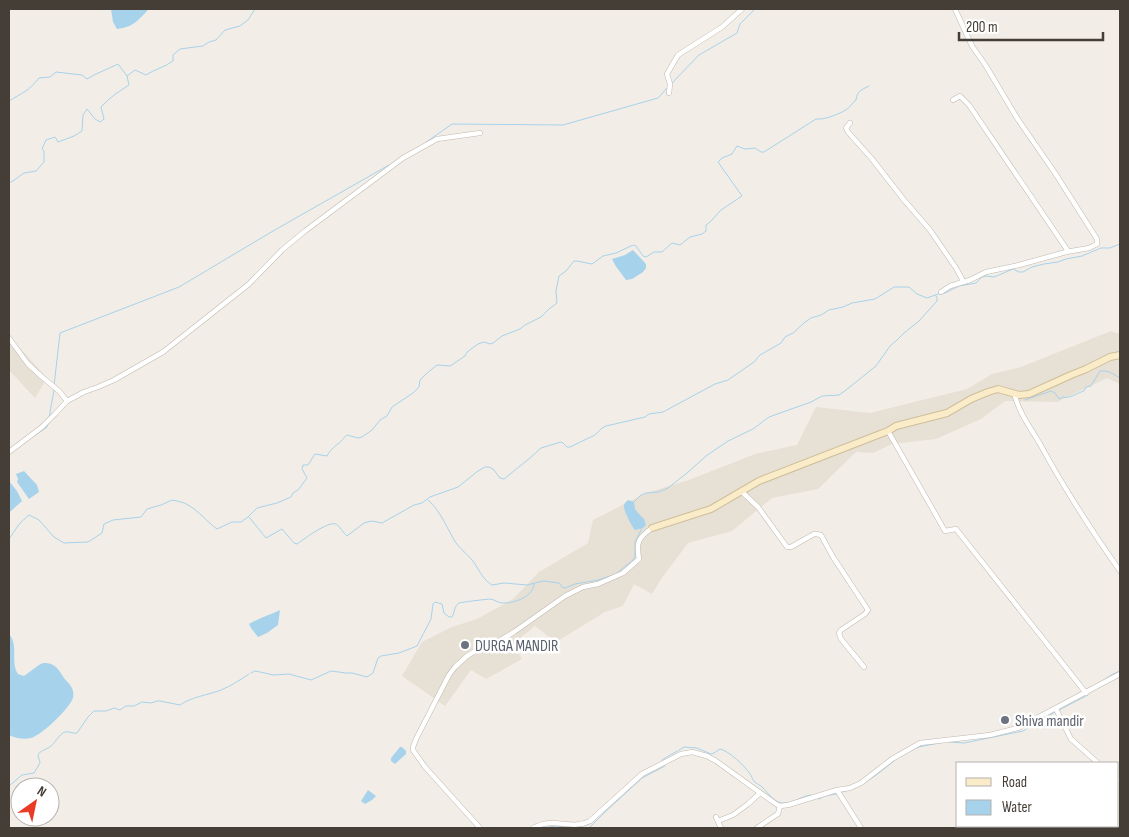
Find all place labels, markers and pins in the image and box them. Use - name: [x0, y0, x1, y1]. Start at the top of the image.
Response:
- place label: DURGA MANDIR: [475, 637, 559, 656]
- marker: DURGA MANDIR: [459, 639, 471, 651]
- place label: Shiva mandir: [1015, 712, 1084, 731]
- marker: Shiva mandir: [999, 714, 1011, 726]

